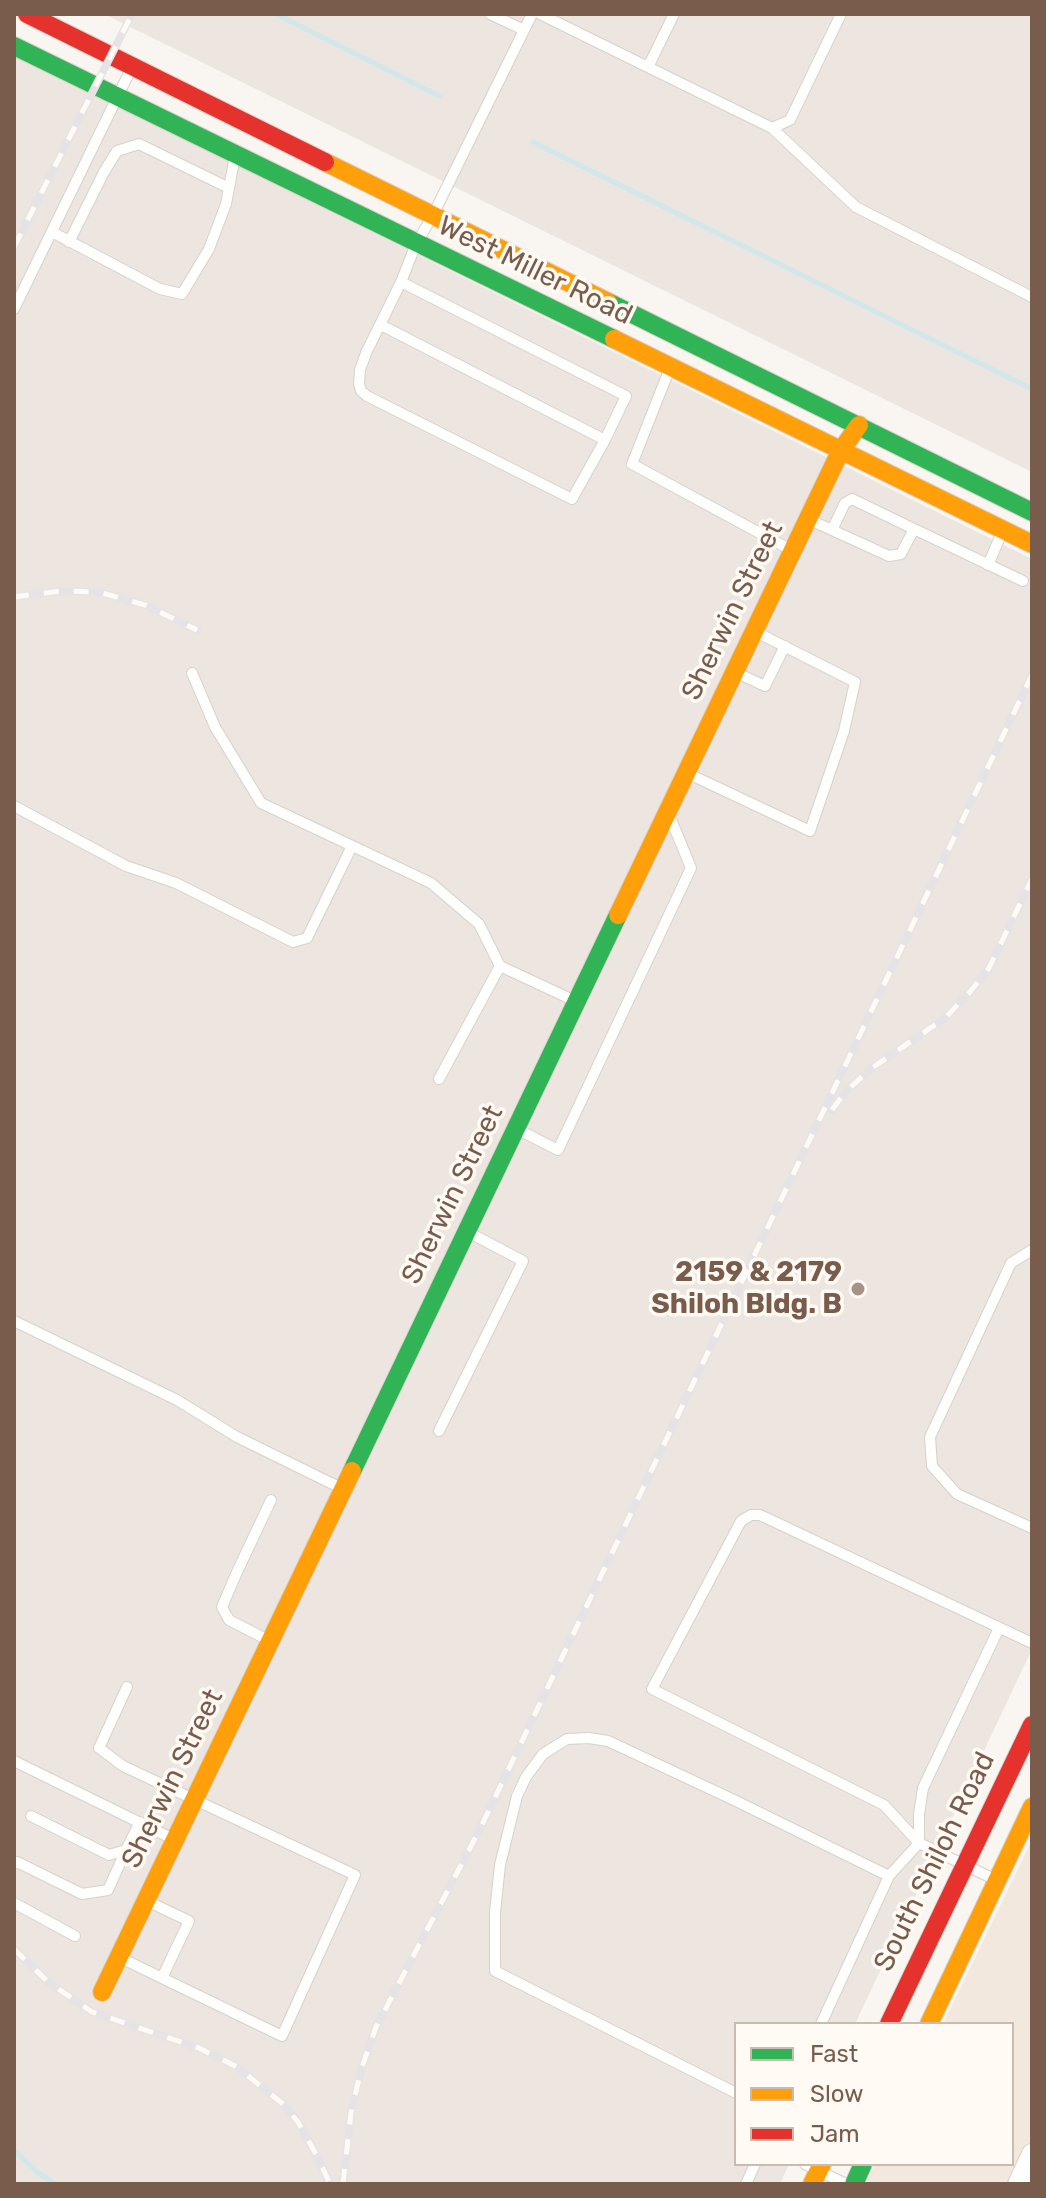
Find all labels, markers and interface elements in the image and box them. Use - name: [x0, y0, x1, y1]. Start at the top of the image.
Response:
- street label: West Miller Road: [432, 209, 638, 333]
- street label: Sherwin Street: [675, 516, 791, 706]
- street label: Sherwin Street: [395, 1100, 511, 1290]
- place label: 2159 & 2179 Shiloh Bldg. B: [651, 1256, 842, 1322]
- marker: 2159 & 2179 Shiloh Bldg. B: [849, 1280, 867, 1298]
- street label: Sherwin Street: [115, 1684, 231, 1874]
- street label: South Shiloh Road: [867, 1747, 1003, 1977]
- legend: [734, 2022, 1014, 2166]
- text: Fast: [810, 2040, 858, 2068]
- text: Slow: [810, 2080, 863, 2108]
- text: Jam: [810, 2120, 860, 2148]

